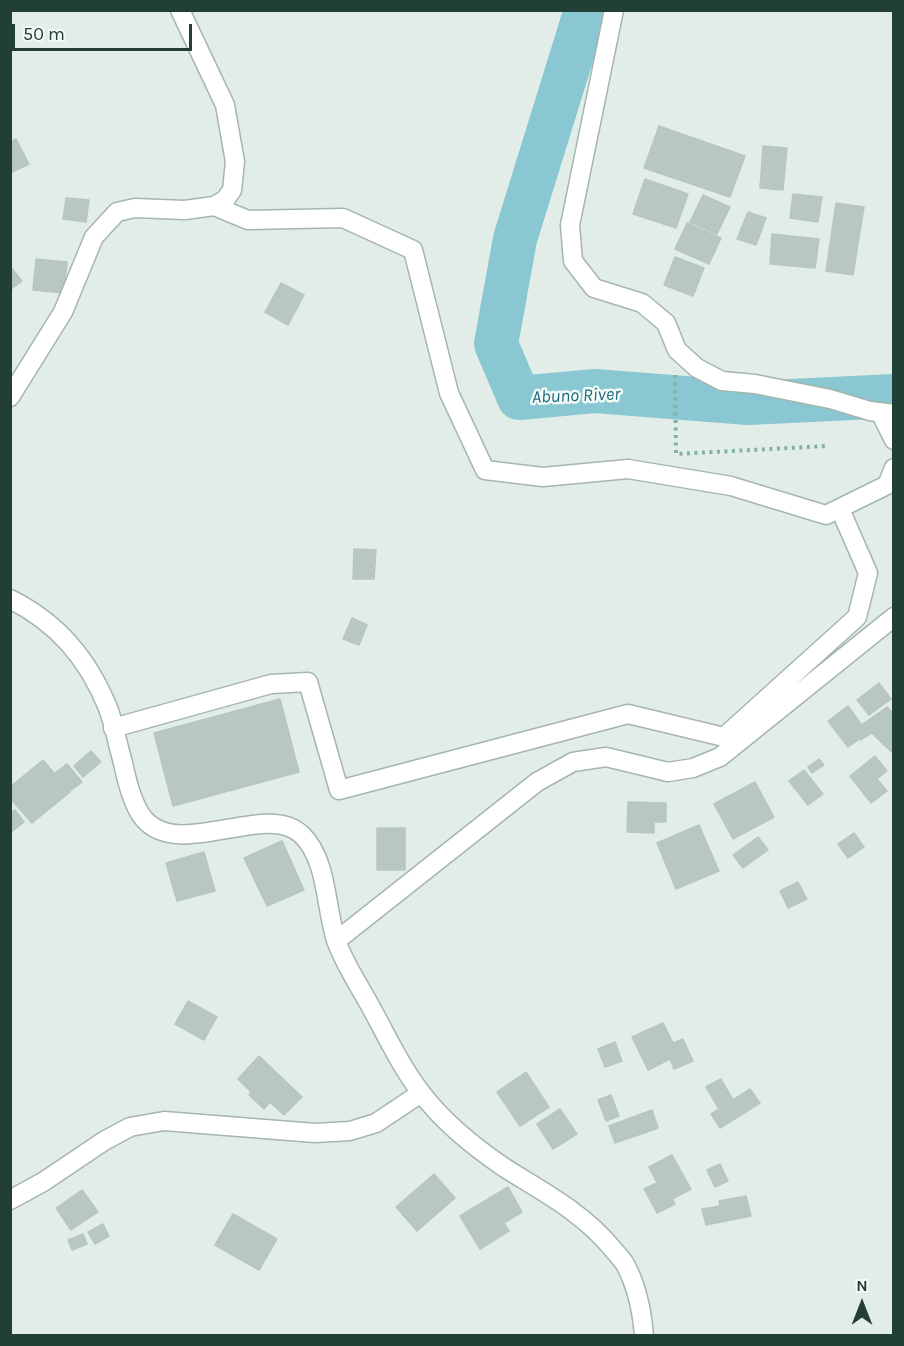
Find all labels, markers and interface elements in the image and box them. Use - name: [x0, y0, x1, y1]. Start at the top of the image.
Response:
- scale bar: [15, 12, 195, 50]
- text: 50 m: [23, 23, 65, 45]
- water label: Abuno River: [531, 384, 621, 408]
- north arrow: [832, 1274, 892, 1334]
- text: N: [856, 1276, 868, 1295]

